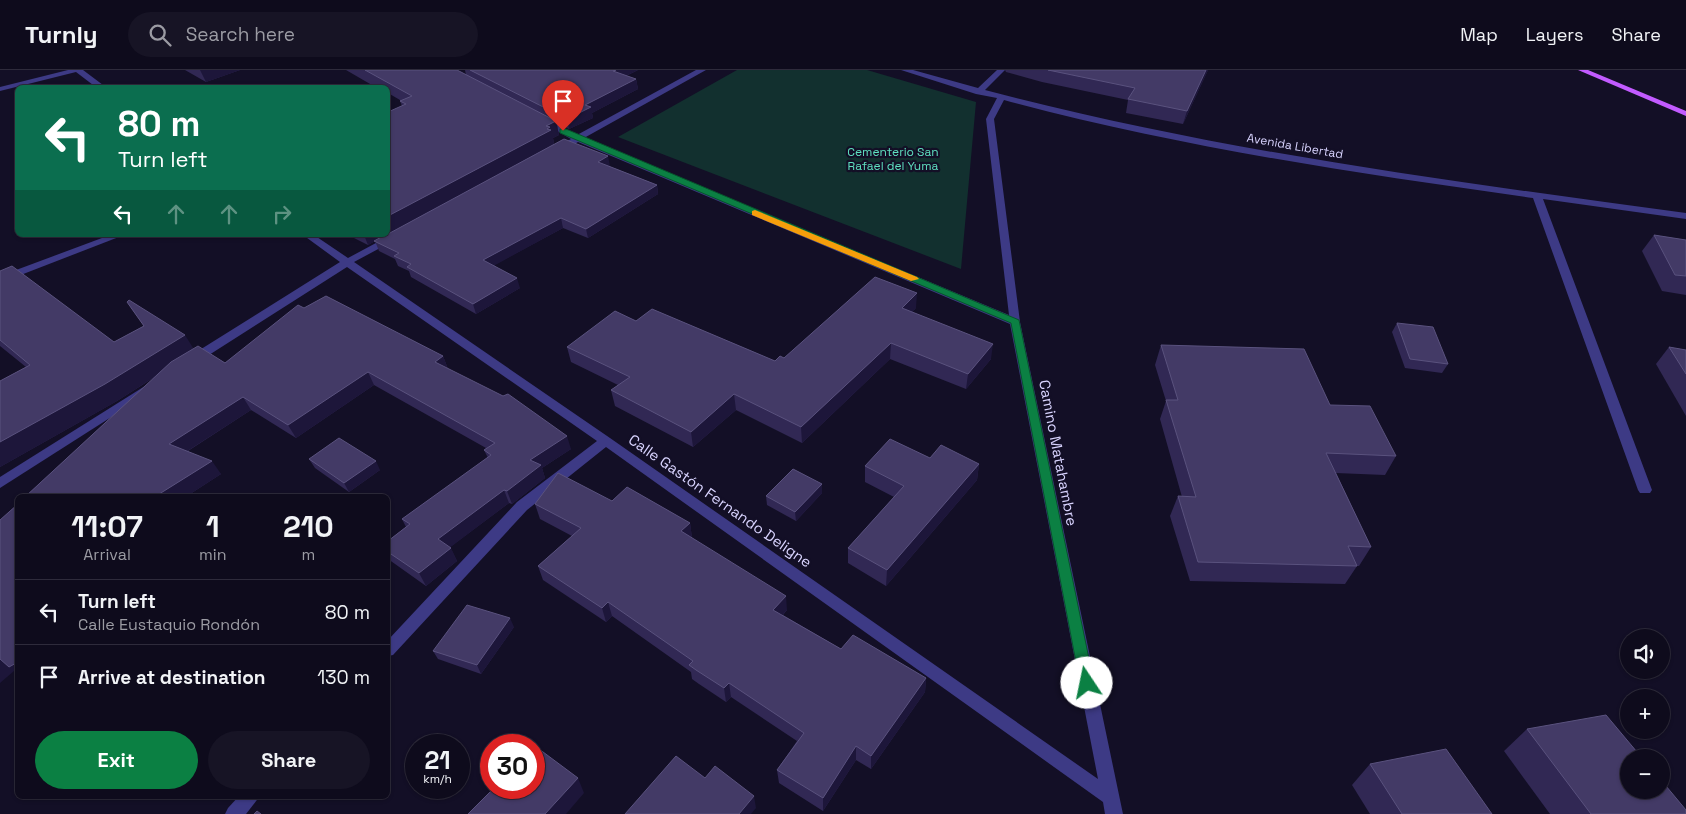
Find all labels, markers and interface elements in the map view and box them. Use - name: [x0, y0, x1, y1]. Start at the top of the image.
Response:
- search box: [128, 12, 478, 57]
- text: Turnly: [25, 19, 98, 50]
- icon: search: [146, 21, 174, 49]
- text: Search here: [186, 22, 295, 47]
- text: Map: [1460, 23, 1498, 46]
- text: Layers: [1526, 23, 1583, 46]
- text: Share: [1611, 23, 1661, 46]
- pin: [542, 80, 584, 131]
- icon: arrive: [549, 87, 577, 115]
- text: 80 m: [118, 102, 200, 146]
- icon: left: [35, 105, 100, 170]
- street label: Avenida Libertad: [1246, 130, 1344, 162]
- park label: Cementerio San Rafael del Yuma: [847, 144, 939, 174]
- text: Turn left: [118, 145, 208, 173]
- icon: left: [109, 200, 137, 228]
- icon: ahead: [162, 200, 190, 228]
- icon: ahead: [215, 200, 243, 228]
- icon: right: [268, 200, 296, 228]
- street label: Camino Matahambre: [1035, 378, 1082, 528]
- street label: Calle Gastón Fernando Deligne: [625, 430, 816, 571]
- text: 11:07: [71, 507, 143, 546]
- text: 1: [206, 507, 220, 546]
- text: 210: [283, 507, 334, 546]
- text: Arrival: [83, 544, 131, 565]
- text: min: [199, 544, 227, 565]
- text: m: [301, 544, 315, 565]
- text: Turn left: [78, 589, 156, 614]
- icon: left: [35, 598, 63, 626]
- text: 80 m: [325, 600, 370, 625]
- text: Calle Eustaquio Rondón: [78, 614, 260, 635]
- map controls: [1620, 629, 1670, 799]
- button: sound: [1620, 629, 1670, 679]
- position arrow: [1060, 656, 1112, 708]
- icon: arrive: [35, 663, 63, 691]
- text: Arrive at destination: [78, 665, 266, 690]
- text: 130 m: [317, 665, 370, 690]
- button: +: [1620, 689, 1670, 739]
- button: Exit: [35, 731, 198, 789]
- button: Share: [208, 731, 370, 789]
- speed limit sign: 30: [480, 734, 545, 799]
- text: 21: [424, 744, 451, 776]
- button: −: [1620, 749, 1670, 799]
- text: km/h: [423, 771, 452, 787]

